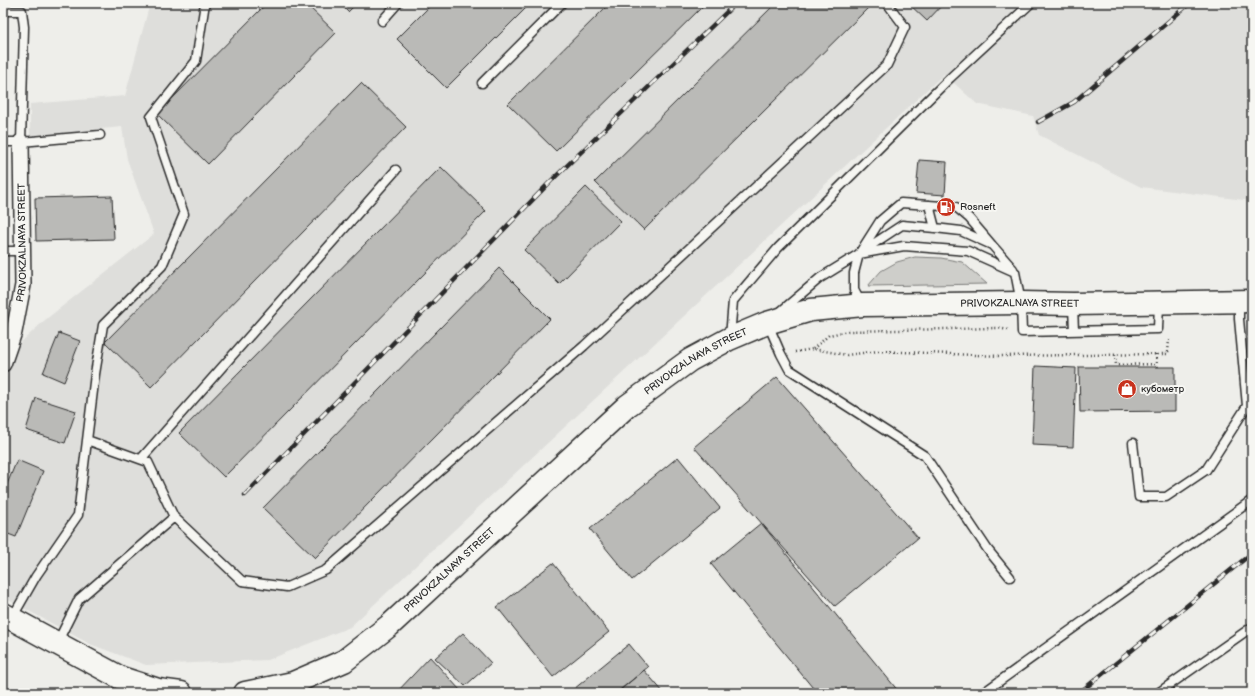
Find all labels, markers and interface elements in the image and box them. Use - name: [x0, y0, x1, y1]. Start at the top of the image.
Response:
- street label: PRIVOKZALNAYA STREET: [14, 183, 29, 303]
- fuel station icon: Rosneft: [935, 196, 957, 218]
- place label: Rosneft: [960, 201, 995, 213]
- street label: PRIVOKZALNAYA STREET: [960, 297, 1079, 310]
- street label: PRIVOKZALNAYA STREET: [642, 326, 749, 397]
- shop icon: кубометр: [1116, 378, 1138, 400]
- place label: кубометр: [1141, 383, 1184, 395]
- street label: PRIVOKZALNAYA STREET: [402, 525, 497, 615]

